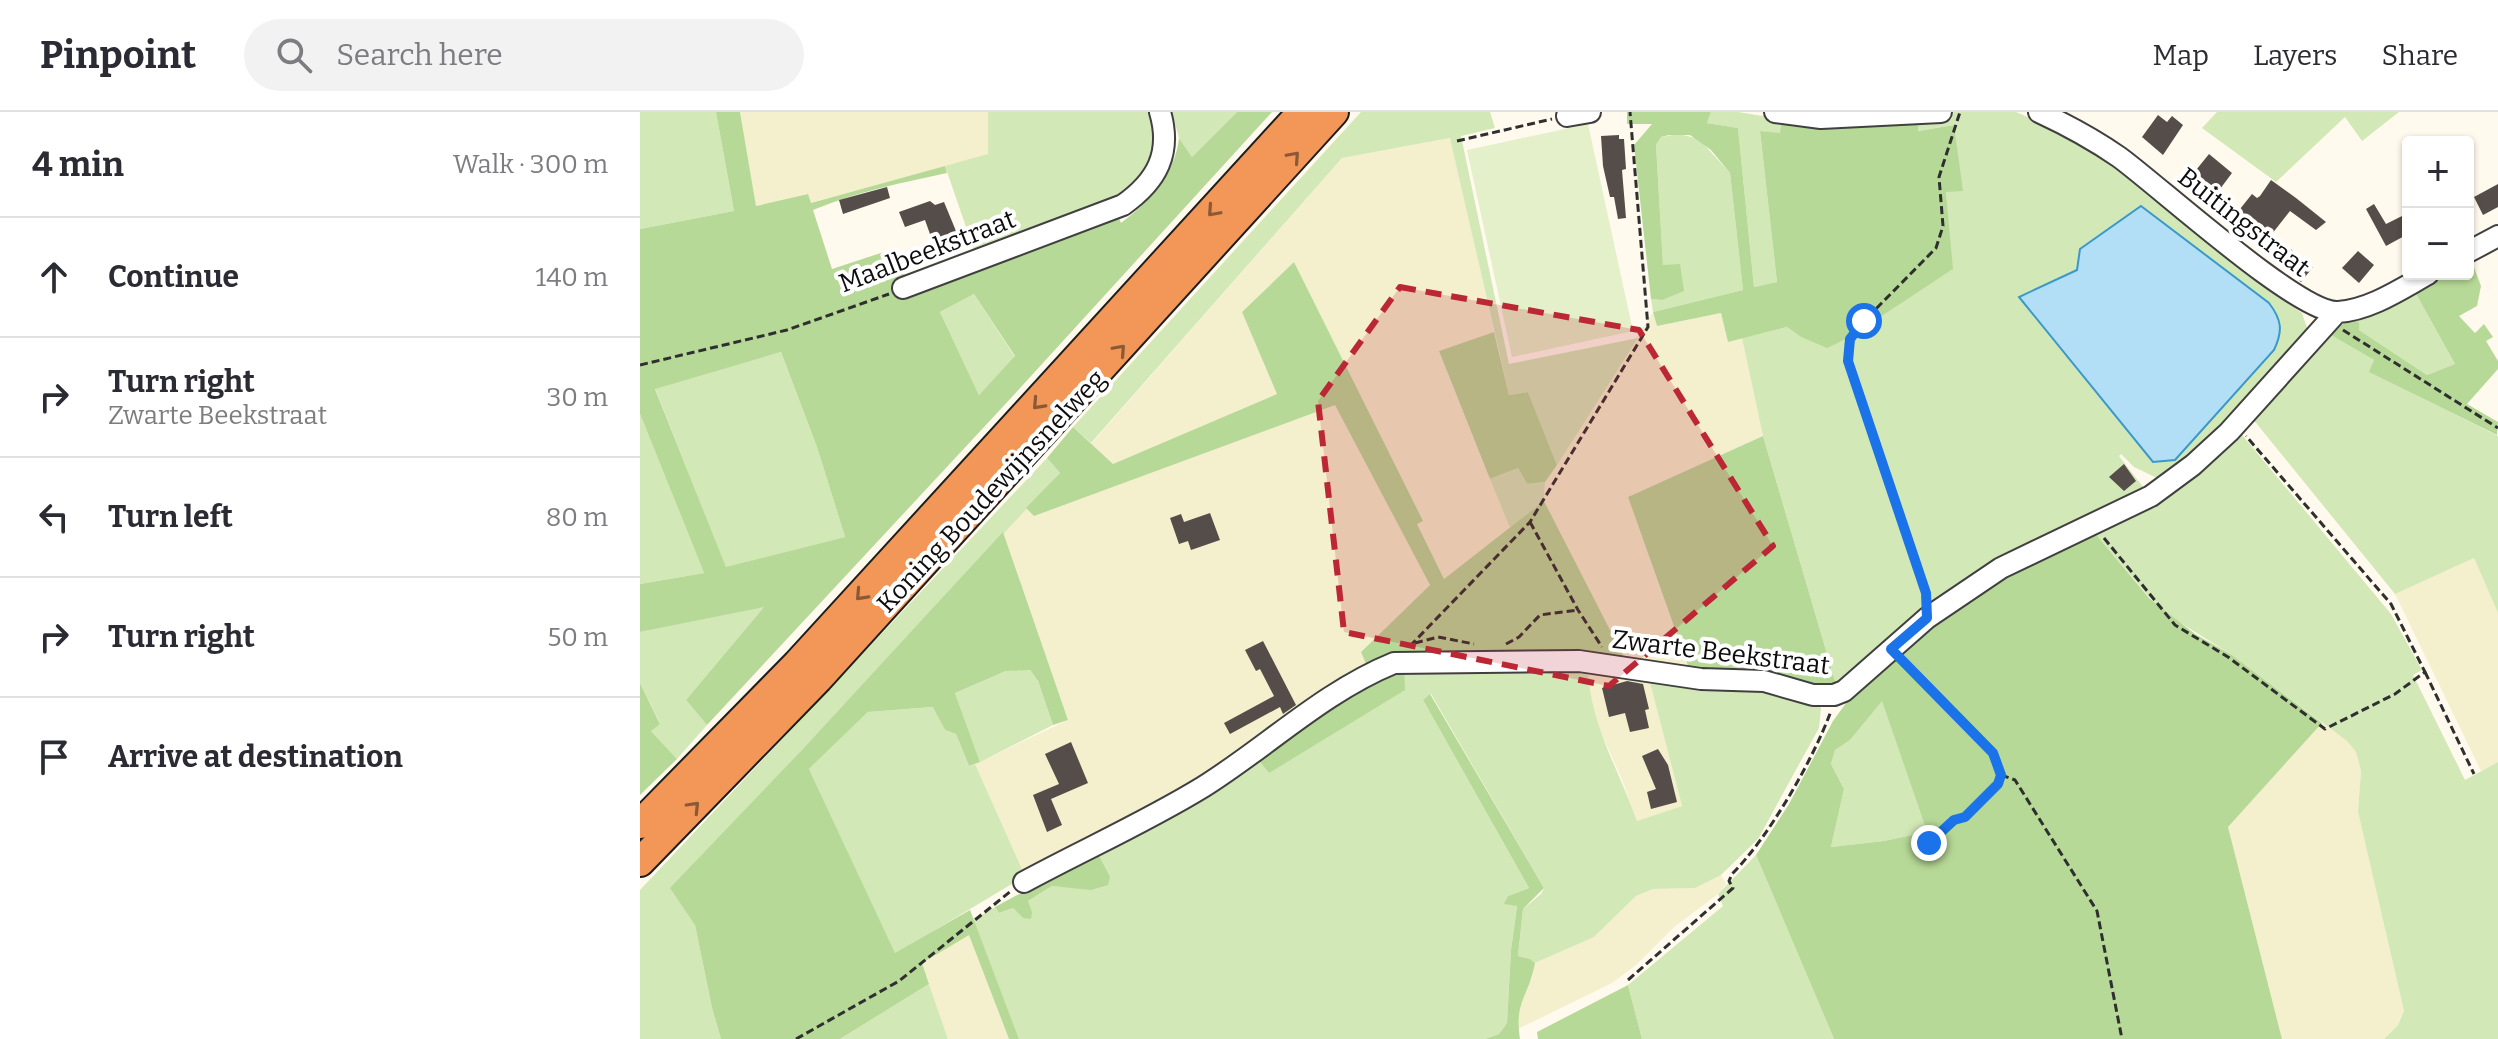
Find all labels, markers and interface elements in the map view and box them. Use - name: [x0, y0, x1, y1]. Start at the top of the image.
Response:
- search box: [244, 19, 804, 91]
- text: Pinpoint: [40, 32, 196, 78]
- icon: search: [272, 33, 316, 77]
- text: Search here: [336, 37, 503, 73]
- text: Map: [2152, 39, 2209, 72]
- text: Layers: [2253, 39, 2337, 72]
- text: Share: [2381, 39, 2458, 72]
- map controls: [2402, 136, 2474, 280]
- button: +: [2402, 136, 2474, 208]
- text: 4 min: [32, 144, 124, 185]
- text: Walk · 300 m: [453, 149, 608, 180]
- one-way arrow: [1285, 152, 1299, 167]
- street label: Buitingstraat: [2172, 161, 2316, 284]
- one-way arrow: [1208, 202, 1222, 217]
- street label: Maalbeekstraat: [835, 203, 1020, 299]
- button: −: [2402, 208, 2474, 280]
- icon: ahead: [32, 255, 76, 299]
- text: Continue: [108, 259, 239, 295]
- text: 140 m: [536, 262, 608, 293]
- route start: [1846, 303, 1882, 339]
- one-way arrow: [1110, 345, 1125, 359]
- text: Turn right: [108, 364, 255, 400]
- street label: Koning Boudewijnsnelweg: [871, 364, 1112, 619]
- icon: right: [32, 375, 76, 419]
- text: 30 m: [547, 382, 608, 413]
- one-way arrow: [1032, 395, 1047, 409]
- text: Zwarte Beekstraat: [108, 400, 327, 431]
- icon: left: [32, 495, 76, 539]
- text: Turn left: [108, 499, 233, 535]
- text: 80 m: [546, 502, 608, 533]
- one-way arrow: [857, 585, 871, 600]
- icon: right: [32, 615, 76, 659]
- text: Turn right: [108, 619, 255, 655]
- text: 50 m: [547, 622, 608, 653]
- street label: Zwarte Beekstraat: [1610, 624, 1832, 681]
- icon: arrive: [32, 735, 76, 779]
- text: Arrive at destination: [108, 739, 403, 775]
- one-way arrow: [685, 801, 699, 816]
- route end: [1911, 825, 1947, 861]

